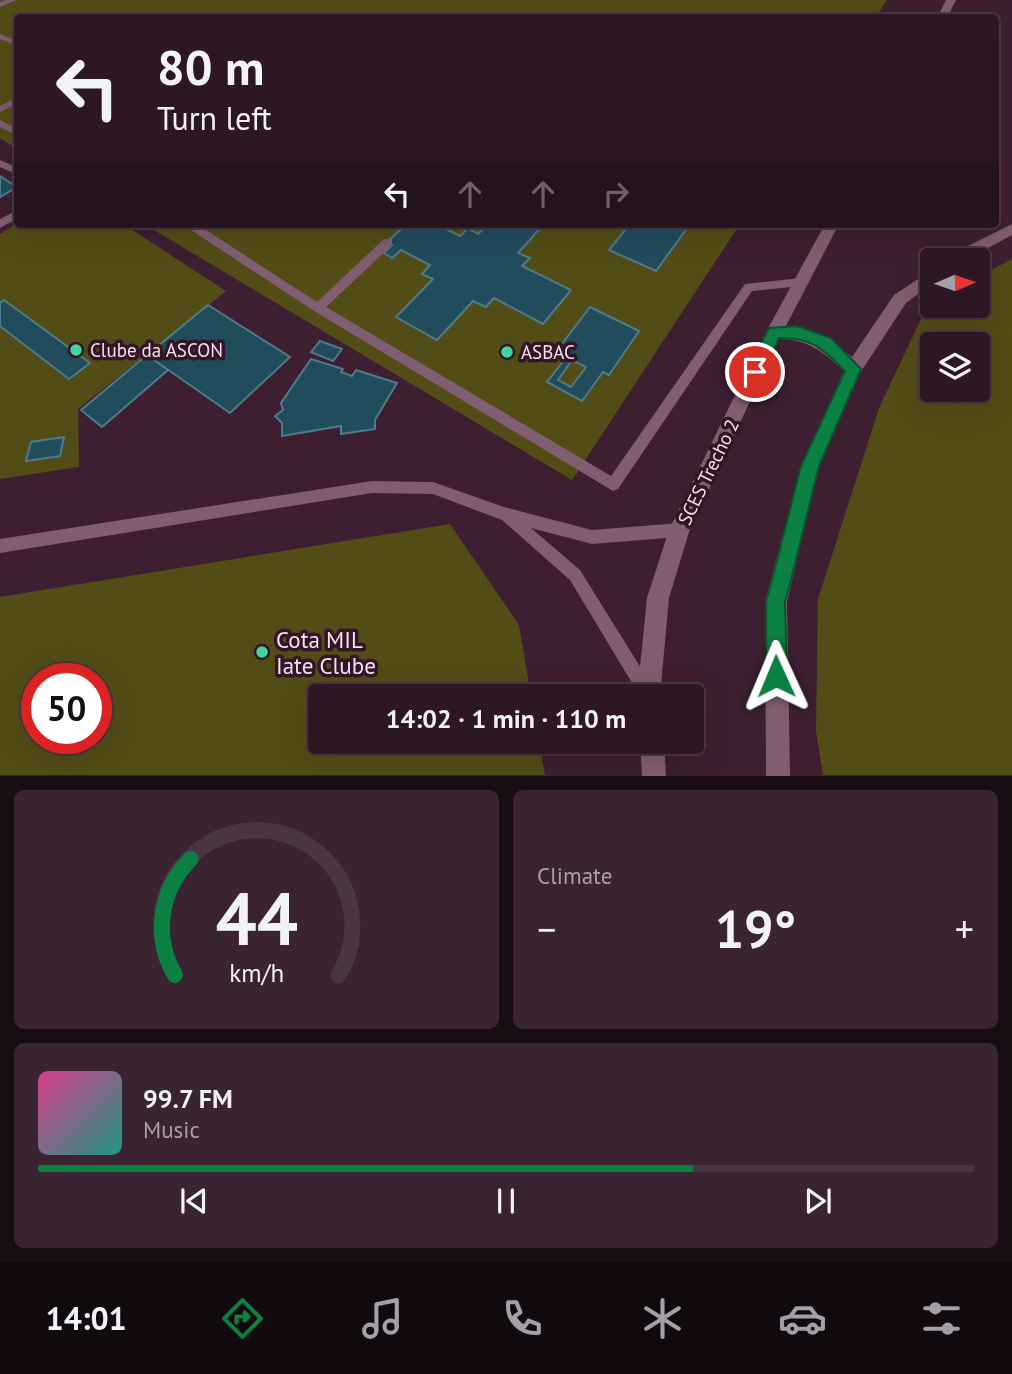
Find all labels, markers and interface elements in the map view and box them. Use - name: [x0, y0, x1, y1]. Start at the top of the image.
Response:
- text: 80 m: [157, 35, 264, 99]
- icon: left: [42, 42, 133, 133]
- text: Turn left: [157, 97, 272, 139]
- icon: left: [378, 175, 416, 213]
- icon: ahead: [451, 175, 489, 213]
- icon: ahead: [524, 175, 562, 213]
- icon: right: [597, 175, 635, 213]
- north arrow: [920, 248, 990, 318]
- map controls: [920, 248, 990, 402]
- button: layers: [920, 332, 990, 402]
- place label: Clube da ASCON: [90, 338, 223, 362]
- place label: ASBAC: [521, 340, 575, 364]
- marker: Clube da ASCON: [68, 342, 84, 358]
- pin: [725, 342, 785, 402]
- marker: ASBAC: [499, 344, 515, 360]
- icon: arrive: [736, 353, 774, 391]
- street label: SCES Trecho 2: [672, 415, 744, 529]
- place label: Cota MIL Iate Clube: [276, 625, 376, 680]
- position arrow: [739, 639, 813, 713]
- marker: Cota MIL Iate Clube: [254, 644, 270, 660]
- speed limit sign: 50: [21, 663, 112, 754]
- text: 14:02 · 1 min · 110 m: [386, 702, 626, 735]
- text: Climate: [537, 861, 612, 890]
- text: 44: [215, 872, 298, 966]
- text: 19°: [715, 895, 796, 962]
- text: −: [537, 904, 556, 953]
- text: +: [955, 904, 974, 953]
- text: km/h: [229, 957, 284, 989]
- text: 99.7 FM: [143, 1082, 233, 1115]
- text: Music: [143, 1115, 200, 1144]
- icon: previous: [175, 1182, 213, 1220]
- icon: pause: [487, 1182, 525, 1220]
- icon: next: [799, 1182, 837, 1220]
- icon: directions: [218, 1294, 267, 1343]
- icon: music: [358, 1294, 407, 1343]
- icon: phone: [498, 1294, 547, 1343]
- icon: climate: [638, 1294, 687, 1343]
- icon: car: [778, 1294, 827, 1343]
- icon: filters: [917, 1294, 966, 1343]
- text: 14:01: [45, 1297, 127, 1339]

